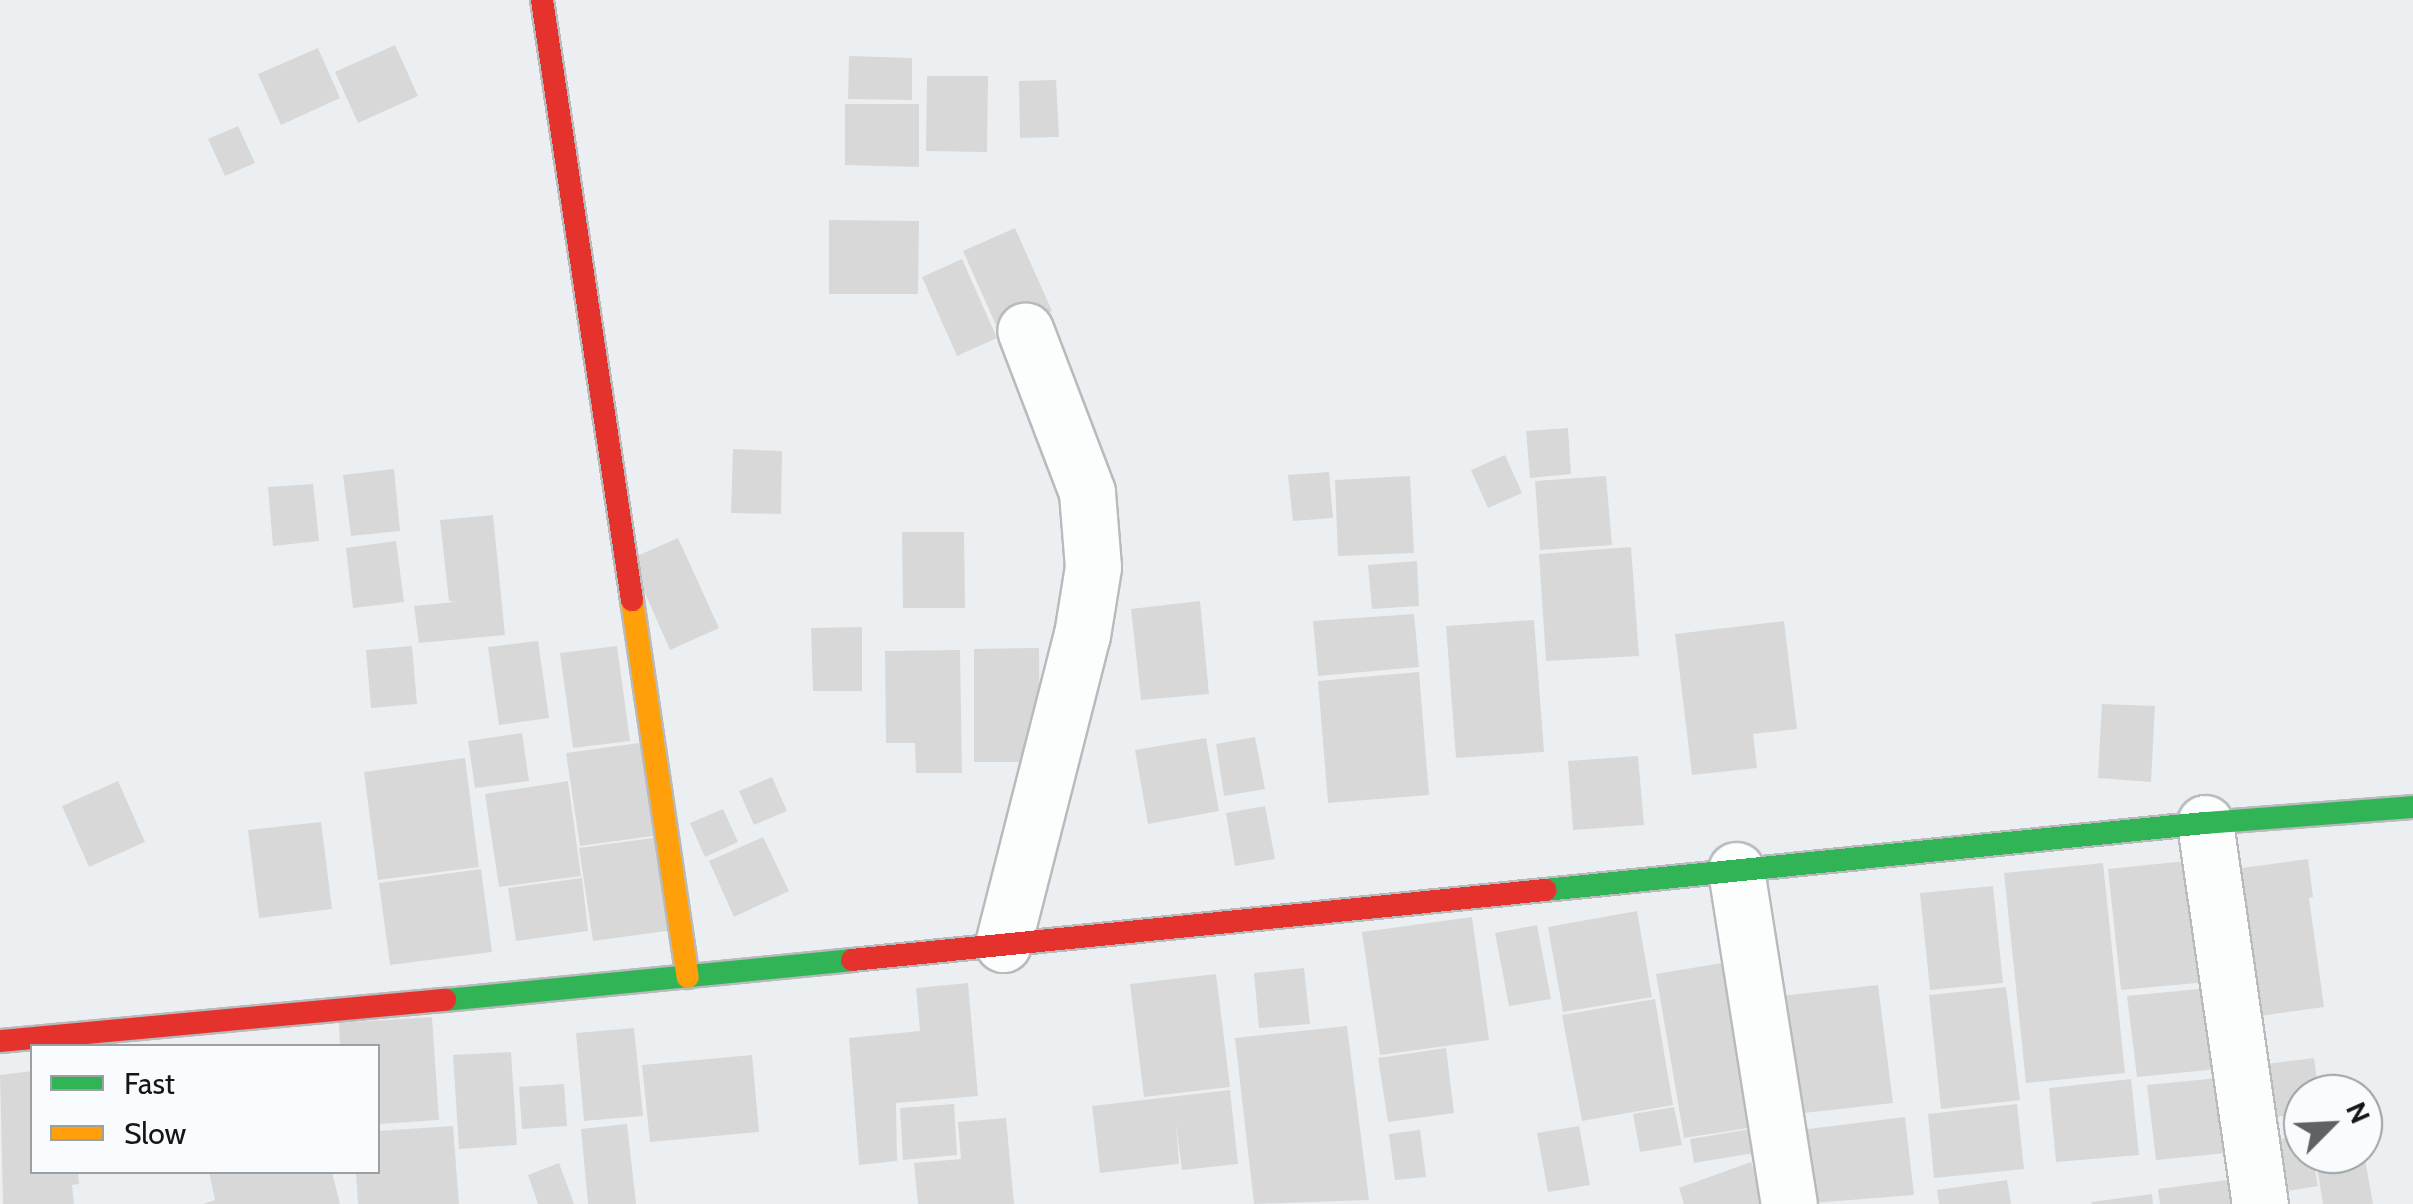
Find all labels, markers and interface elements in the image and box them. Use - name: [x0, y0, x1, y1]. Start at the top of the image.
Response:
- legend: [30, 1044, 380, 1174]
- text: Fast: [124, 1065, 175, 1102]
- north arrow: [2283, 1074, 2383, 1174]
- text: N: [2339, 1097, 2378, 1129]
- text: Slow: [124, 1115, 186, 1152]

